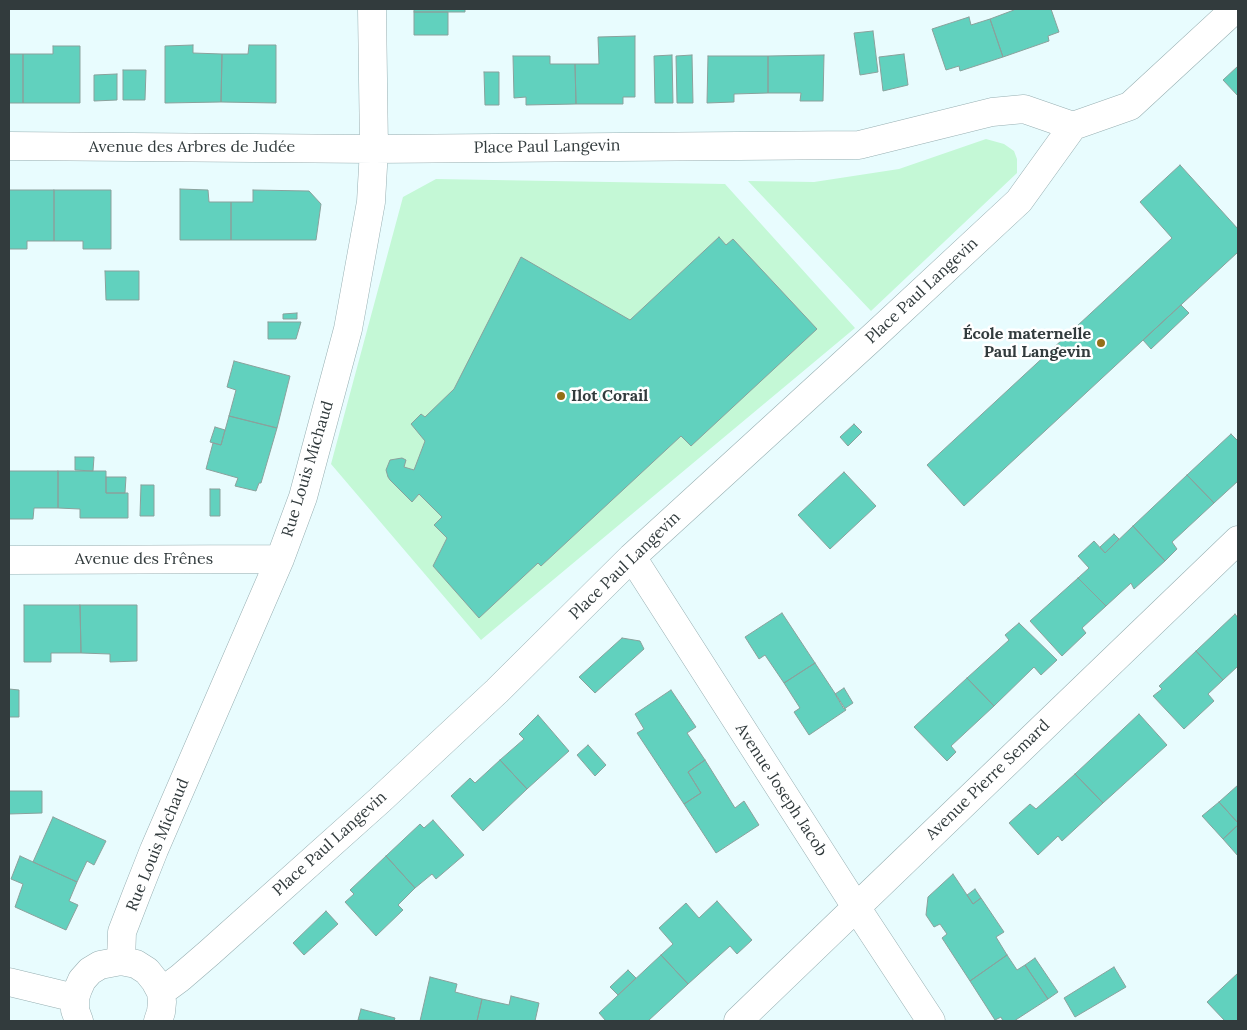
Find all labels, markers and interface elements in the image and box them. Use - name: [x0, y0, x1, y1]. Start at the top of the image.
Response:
- street label: Place Paul Langevin: [474, 136, 620, 158]
- street label: Avenue des Arbres de Judée: [89, 137, 295, 157]
- street label: Place Paul Langevin: [862, 234, 982, 348]
- place label: École maternelle Paul Langevin: [963, 324, 1091, 362]
- marker: École maternelle Paul Langevin: [1095, 337, 1107, 349]
- place label: Ilot Corail: [571, 386, 648, 406]
- marker: Ilot Corail: [555, 390, 567, 402]
- street label: Rue Louis Michaud: [278, 399, 338, 539]
- street label: Place Paul Langevin: [566, 508, 684, 624]
- street label: Avenue des Frênes: [75, 549, 213, 569]
- street label: Avenue Pierre Semard: [922, 716, 1054, 844]
- street label: Avenue Joseph Jacob: [731, 720, 831, 860]
- street label: Rue Louis Michaud: [123, 776, 193, 914]
- street label: Place Paul Langevin: [269, 788, 391, 900]

